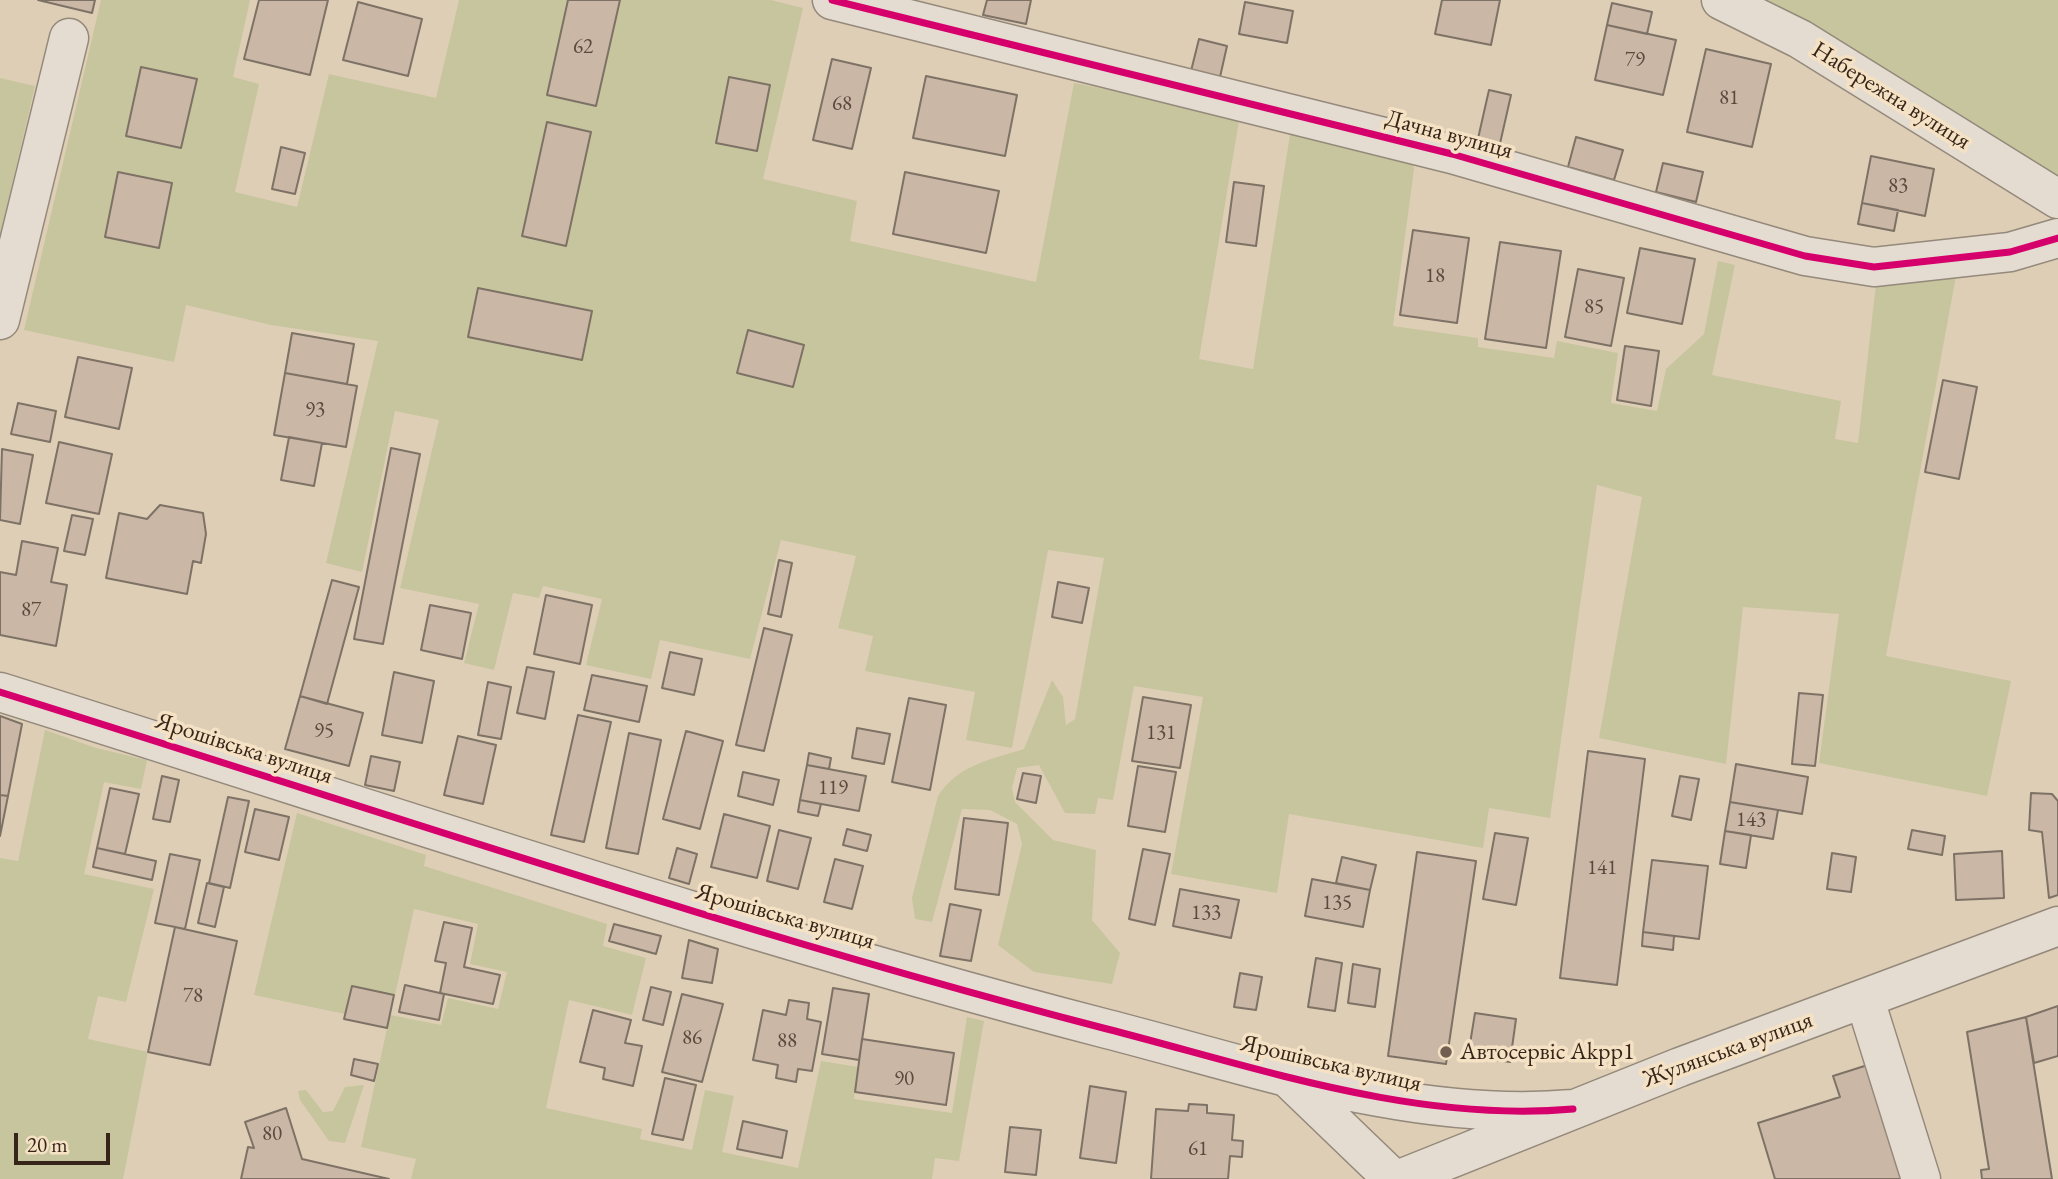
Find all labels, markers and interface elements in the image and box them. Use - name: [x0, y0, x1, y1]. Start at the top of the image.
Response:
- house number: 62: [573, 34, 593, 60]
- street label: Набережна вулиця: [1806, 36, 1976, 156]
- house number: 79: [1625, 47, 1645, 73]
- house number: 81: [1719, 85, 1739, 111]
- house number: 68: [832, 91, 852, 117]
- street label: Дачна вулиця: [1382, 104, 1516, 166]
- house number: 83: [1888, 173, 1908, 199]
- house number: 18: [1425, 263, 1445, 289]
- house number: 85: [1584, 294, 1604, 320]
- house number: 93: [305, 397, 325, 423]
- house number: 87: [21, 597, 41, 623]
- street label: Ярошівська вулиця: [152, 707, 336, 791]
- house number: 95: [314, 718, 334, 744]
- house number: 131: [1146, 720, 1176, 746]
- house number: 119: [818, 775, 848, 801]
- house number: 143: [1736, 807, 1766, 833]
- house number: 141: [1587, 855, 1617, 881]
- street label: Ярошівська вулиця: [692, 878, 878, 956]
- house number: 135: [1322, 890, 1352, 916]
- house number: 133: [1191, 900, 1221, 926]
- house number: 78: [183, 983, 203, 1009]
- street label: Жулянська вулиця: [1639, 1006, 1817, 1094]
- house number: 86: [682, 1025, 702, 1051]
- house number: 88: [777, 1028, 797, 1054]
- street label: Ярошівська вулиця: [1238, 1029, 1424, 1099]
- place label: Автосервіс Akpp1: [1460, 1038, 1635, 1066]
- marker: Автосервіс Akpp1: [1438, 1044, 1454, 1060]
- house number: 90: [894, 1066, 914, 1092]
- scale bar: [18, 1120, 114, 1164]
- house number: 80: [262, 1121, 282, 1147]
- text: 20 m: [27, 1131, 68, 1158]
- house number: 61: [1188, 1136, 1208, 1162]

